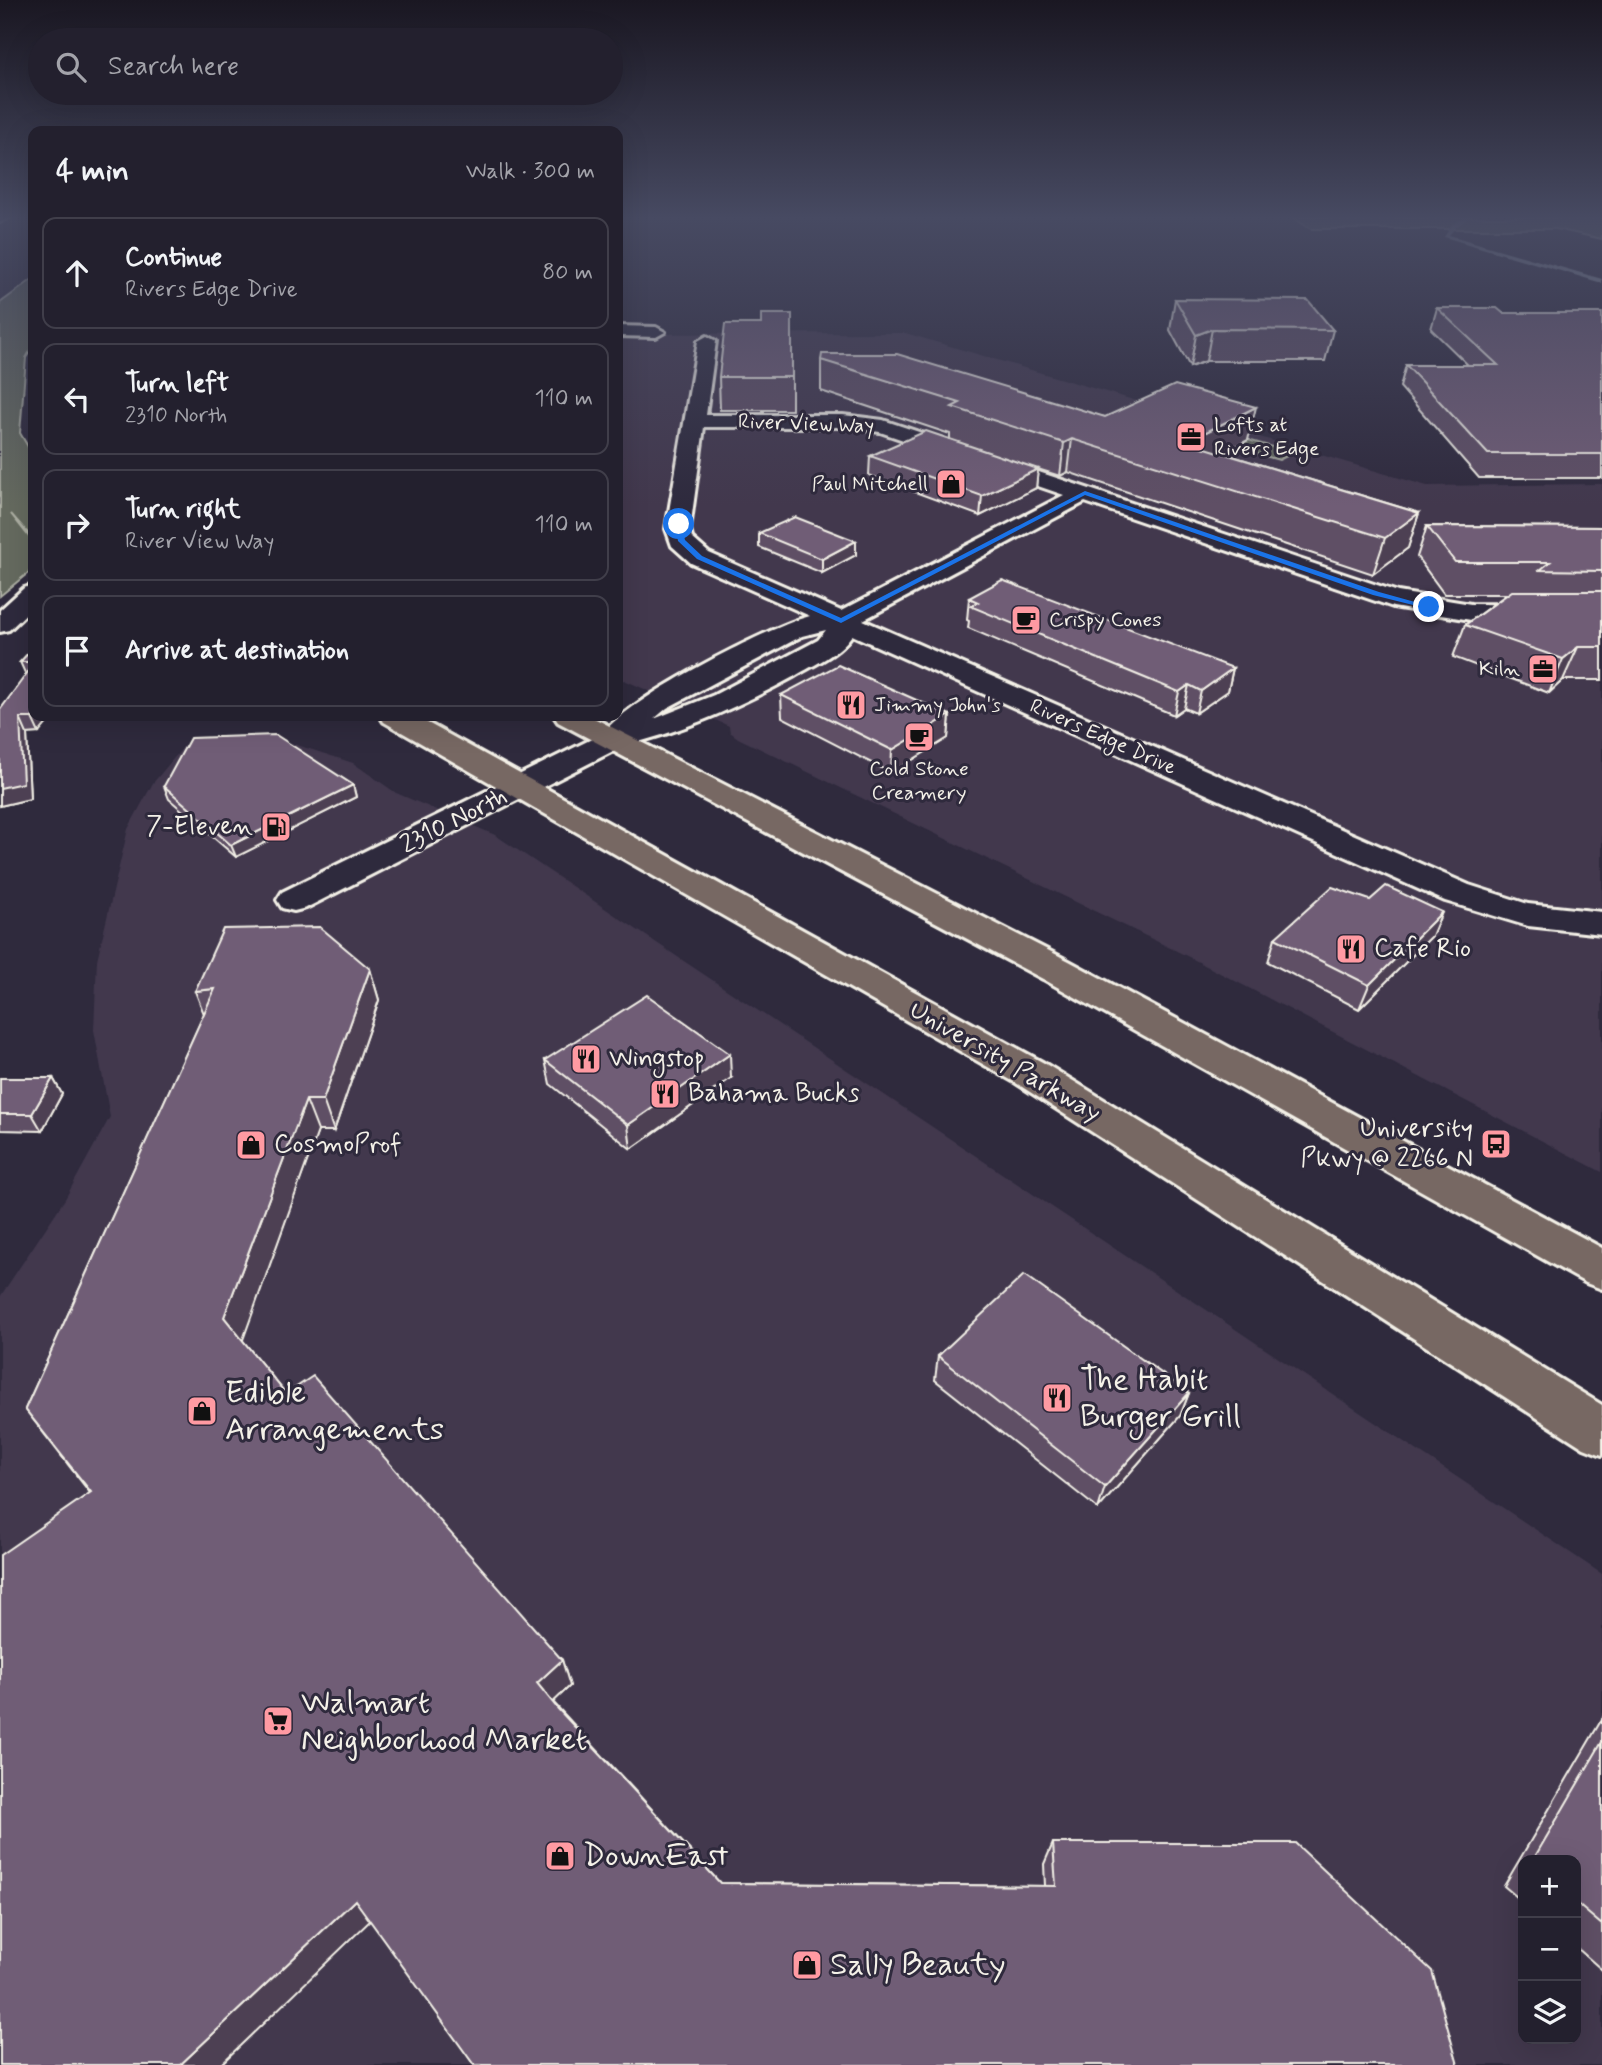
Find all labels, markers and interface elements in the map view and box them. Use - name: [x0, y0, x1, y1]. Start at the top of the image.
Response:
- search box: [28, 28, 623, 105]
- icon: search: [52, 48, 90, 86]
- text: Search here: [108, 50, 239, 84]
- text: 4 min: [56, 152, 129, 191]
- text: Walk · 300 m: [466, 157, 595, 187]
- text: Continue: [125, 241, 222, 275]
- icon: ahead: [58, 254, 96, 292]
- text: 80 m: [542, 258, 593, 288]
- text: Rivers Edge Drive: [125, 275, 298, 305]
- text: Turn left: [125, 367, 229, 401]
- icon: left: [58, 380, 96, 418]
- text: 110 m: [534, 384, 593, 414]
- text: 2310 North: [125, 401, 227, 431]
- street label: River View Way: [737, 408, 875, 440]
- place label: Lofts at Rivers Edge: [1214, 411, 1319, 464]
- office icon: Lofts at Rivers Edge: [1174, 420, 1208, 454]
- shop icon: Paul Mitchell: [934, 467, 968, 501]
- place label: Paul Mitchell: [812, 470, 928, 498]
- text: Turn right: [125, 493, 241, 527]
- icon: right: [58, 506, 96, 544]
- route start: [663, 508, 694, 539]
- text: 110 m: [534, 510, 593, 540]
- text: River View Way: [125, 527, 274, 557]
- route end: [1413, 591, 1444, 622]
- cafe icon: Crispy Cones: [1009, 603, 1043, 637]
- place label: Crispy Cones: [1049, 606, 1162, 634]
- icon: arrive: [58, 632, 96, 670]
- text: Arrive at destination: [125, 634, 349, 668]
- office icon: Kiln: [1526, 652, 1560, 686]
- place label: Kiln: [1479, 655, 1521, 683]
- restaurant icon: Jimmy John's: [834, 688, 868, 722]
- place label: Jimmy John's: [874, 691, 1001, 719]
- street label: Rivers Edge Drive: [1025, 692, 1181, 783]
- cafe icon: Cold Stone Creamery: [902, 720, 936, 754]
- place label: Cold Stone Creamery: [869, 755, 969, 807]
- street label: 2310 North: [395, 780, 513, 862]
- place label: 7-Eleven: [146, 810, 253, 844]
- fuel station icon: 7-Eleven: [259, 810, 293, 844]
- restaurant icon: Cafe Rio: [1334, 932, 1368, 966]
- place label: Cafe Rio: [1374, 932, 1471, 966]
- street label: University Parkway: [903, 993, 1107, 1131]
- restaurant icon: Wingstop: [569, 1042, 603, 1076]
- place label: Wingstop: [609, 1042, 705, 1078]
- restaurant icon: Bahama Bucks: [648, 1077, 682, 1111]
- place label: Bahama Bucks: [688, 1077, 859, 1111]
- place label: University Pkwy @ 2266 N: [1301, 1112, 1473, 1176]
- bus stop icon: University Pkwy @ 2266 N: [1479, 1127, 1513, 1161]
- shop icon: CosmoProf: [234, 1128, 268, 1162]
- place label: CosmoProf: [274, 1128, 401, 1162]
- place label: The Habit Burger Grill: [1080, 1359, 1241, 1440]
- place label: Edible Arrangements: [225, 1372, 444, 1451]
- restaurant icon: The Habit Burger Grill: [1040, 1381, 1074, 1415]
- shop icon: Edible Arrangements: [185, 1394, 219, 1428]
- place label: Walmart Neighborhood Market: [301, 1682, 587, 1761]
- supermarket icon: Walmart Neighborhood Market: [261, 1704, 295, 1738]
- place label: DownEast: [583, 1835, 729, 1877]
- shop icon: DownEast: [543, 1839, 577, 1873]
- map controls: [1518, 1855, 1581, 2044]
- button: +: [1518, 1855, 1581, 1918]
- button: −: [1518, 1918, 1581, 1981]
- place label: Sally Beauty: [830, 1944, 1006, 1986]
- shop icon: Sally Beauty: [790, 1948, 824, 1982]
- button: layers: [1518, 1981, 1581, 2044]

